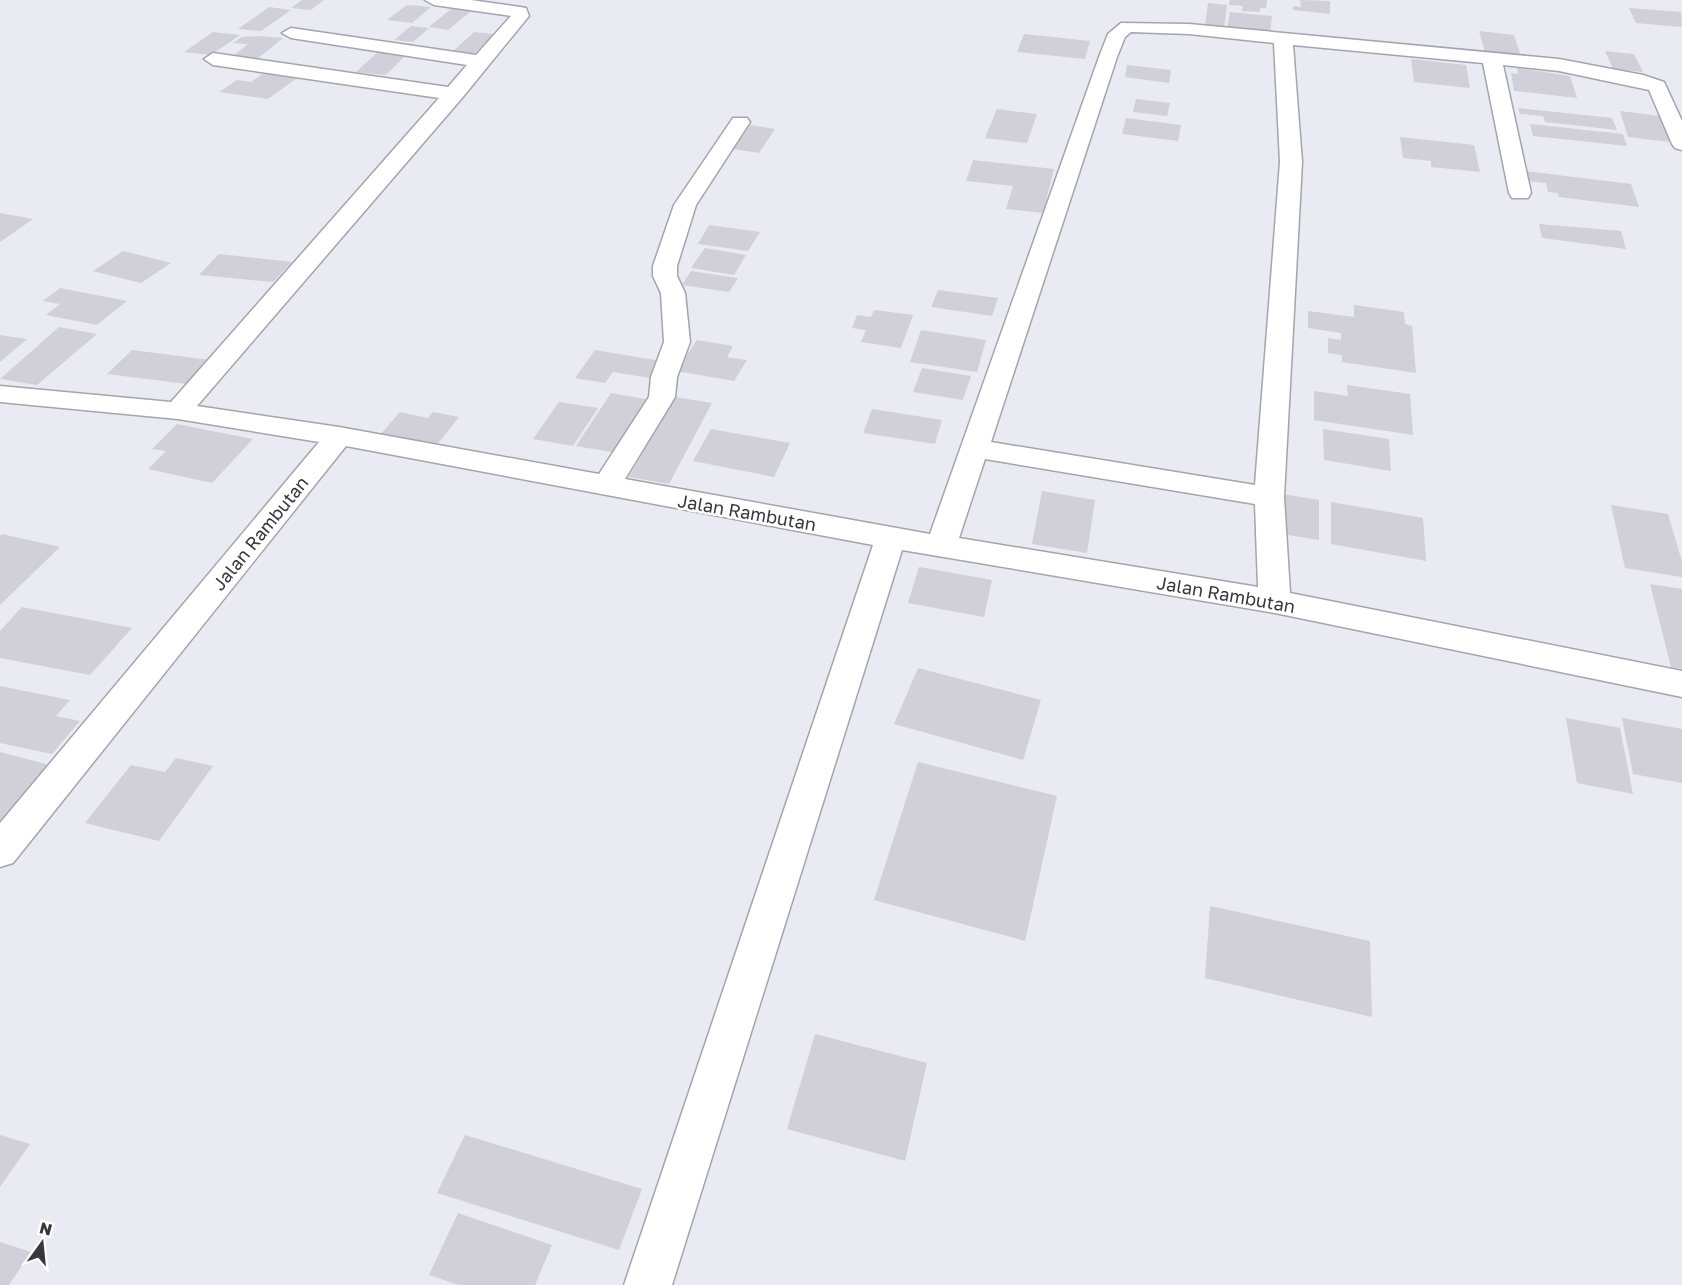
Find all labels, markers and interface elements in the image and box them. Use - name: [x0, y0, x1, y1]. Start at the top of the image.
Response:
- street label: Jalan Rambutan: [207, 472, 313, 594]
- street label: Jalan Rambutan: [676, 489, 818, 535]
- street label: Jalan Rambutan: [1155, 571, 1297, 617]
- north arrow: [12, 1213, 72, 1273]
- text: N: [37, 1217, 54, 1240]

